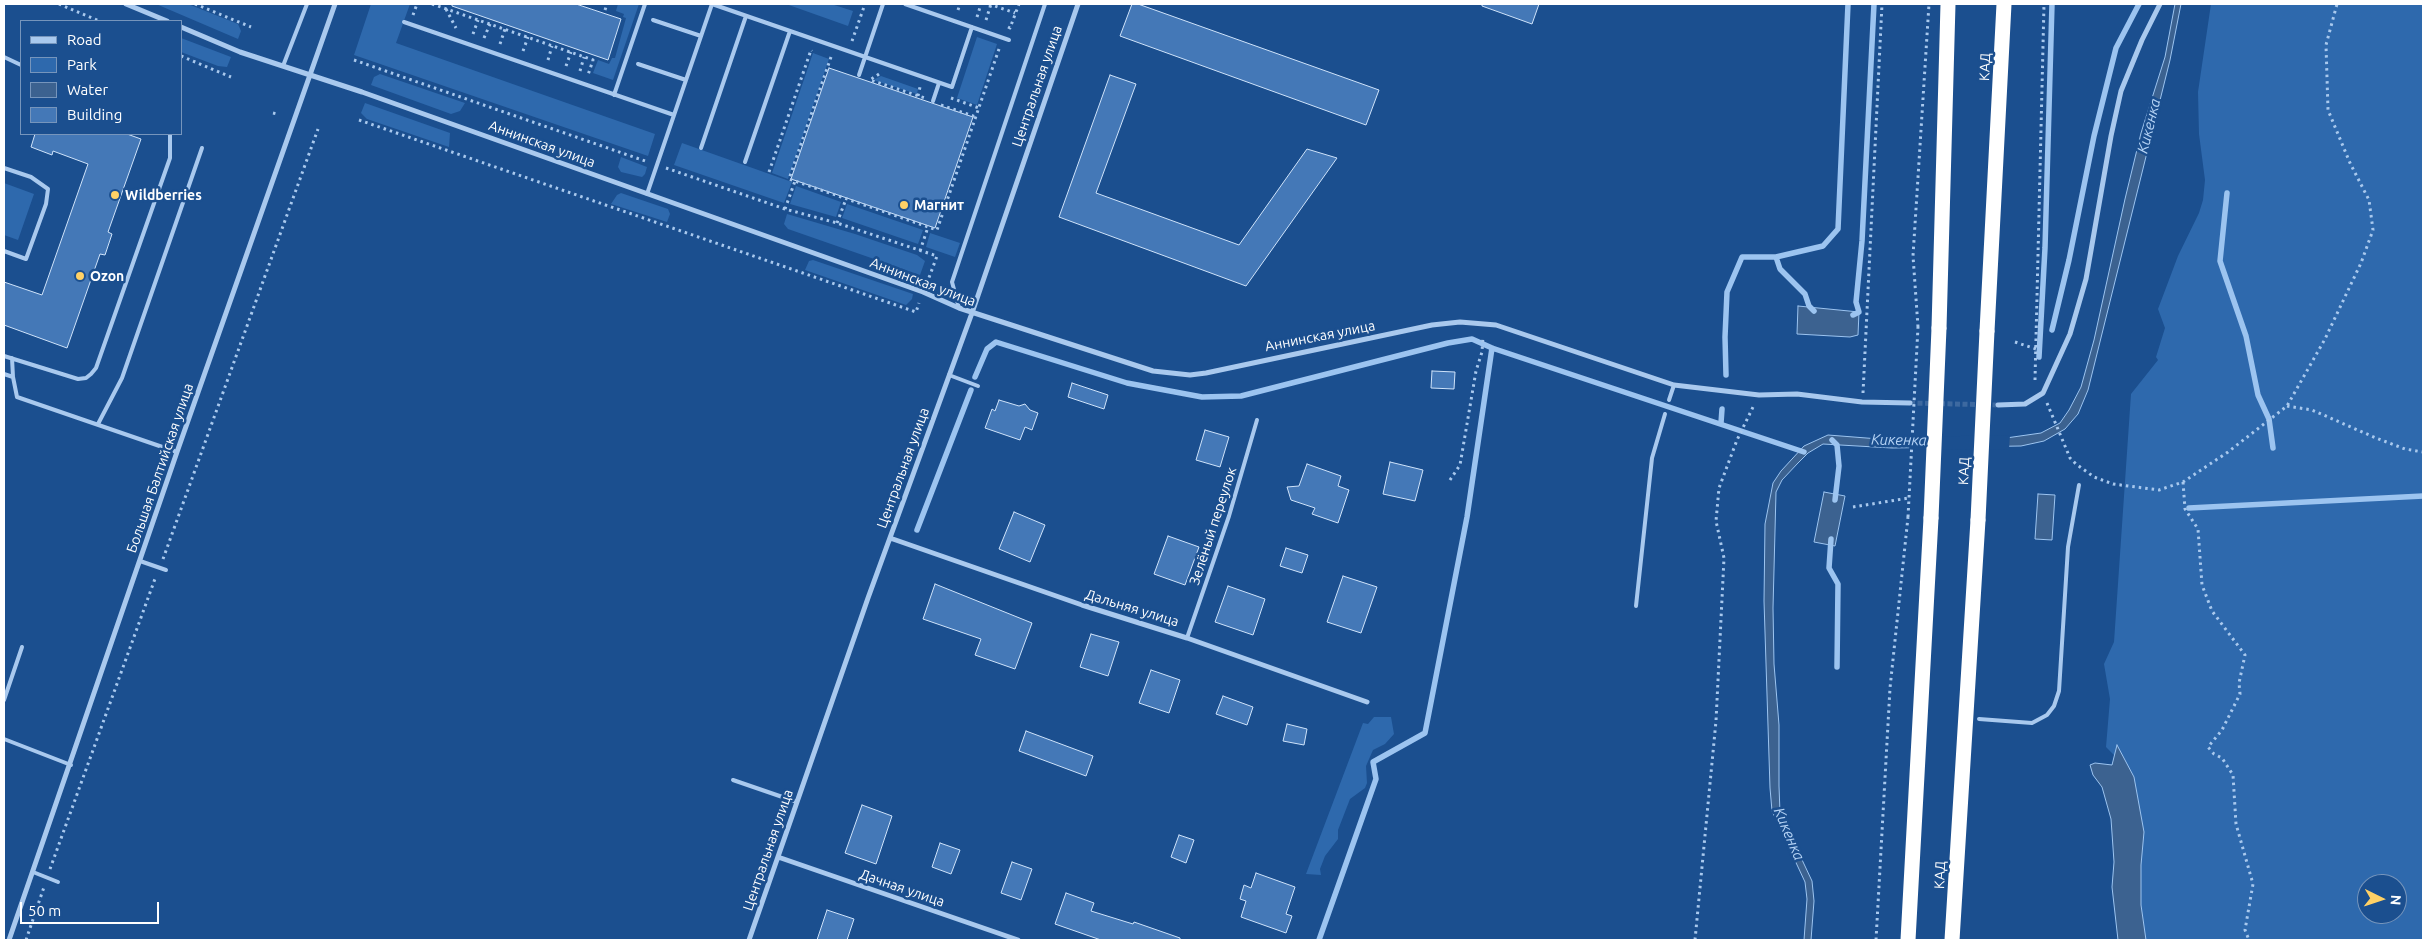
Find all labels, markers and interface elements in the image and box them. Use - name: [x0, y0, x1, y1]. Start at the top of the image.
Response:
- legend: [20, 20, 182, 135]
- street label: Центральная улица: [1008, 23, 1066, 149]
- text: Road: [67, 31, 102, 48]
- street label: КАД: [1976, 53, 1994, 81]
- text: Park: [67, 56, 97, 73]
- text: Water: [67, 81, 108, 98]
- water label: Кикенка: [2134, 97, 2164, 155]
- text: Building: [67, 106, 122, 123]
- street label: Аннинская улица: [487, 117, 597, 171]
- place label: Wildberries: [125, 187, 202, 203]
- marker: Wildberries: [109, 189, 121, 201]
- place label: Магнит: [914, 197, 964, 213]
- marker: Магнит: [898, 199, 910, 211]
- street label: Аннинская улица: [868, 254, 978, 310]
- place label: Ozon: [90, 268, 124, 284]
- marker: Ozon: [74, 270, 86, 282]
- street label: Аннинская улица: [1263, 317, 1377, 355]
- street label: Большая Балтийская улица: [123, 381, 197, 555]
- street label: Центральная улица: [873, 405, 933, 531]
- water label: Кикенка: [1871, 431, 1927, 449]
- street label: КАД: [1955, 457, 1973, 485]
- street label: Зелёный переулок: [1186, 465, 1240, 587]
- street label: Дальняя улица: [1083, 586, 1181, 630]
- street label: Центральная улица: [739, 787, 797, 913]
- water label: Кикенка: [1770, 805, 1808, 863]
- street label: КАД: [1931, 861, 1949, 889]
- street label: Дачная улица: [857, 866, 947, 910]
- north arrow: [2357, 874, 2407, 924]
- scale bar: [22, 892, 161, 924]
- text: N: [2388, 894, 2404, 906]
- text: 50 m: [28, 902, 61, 919]

